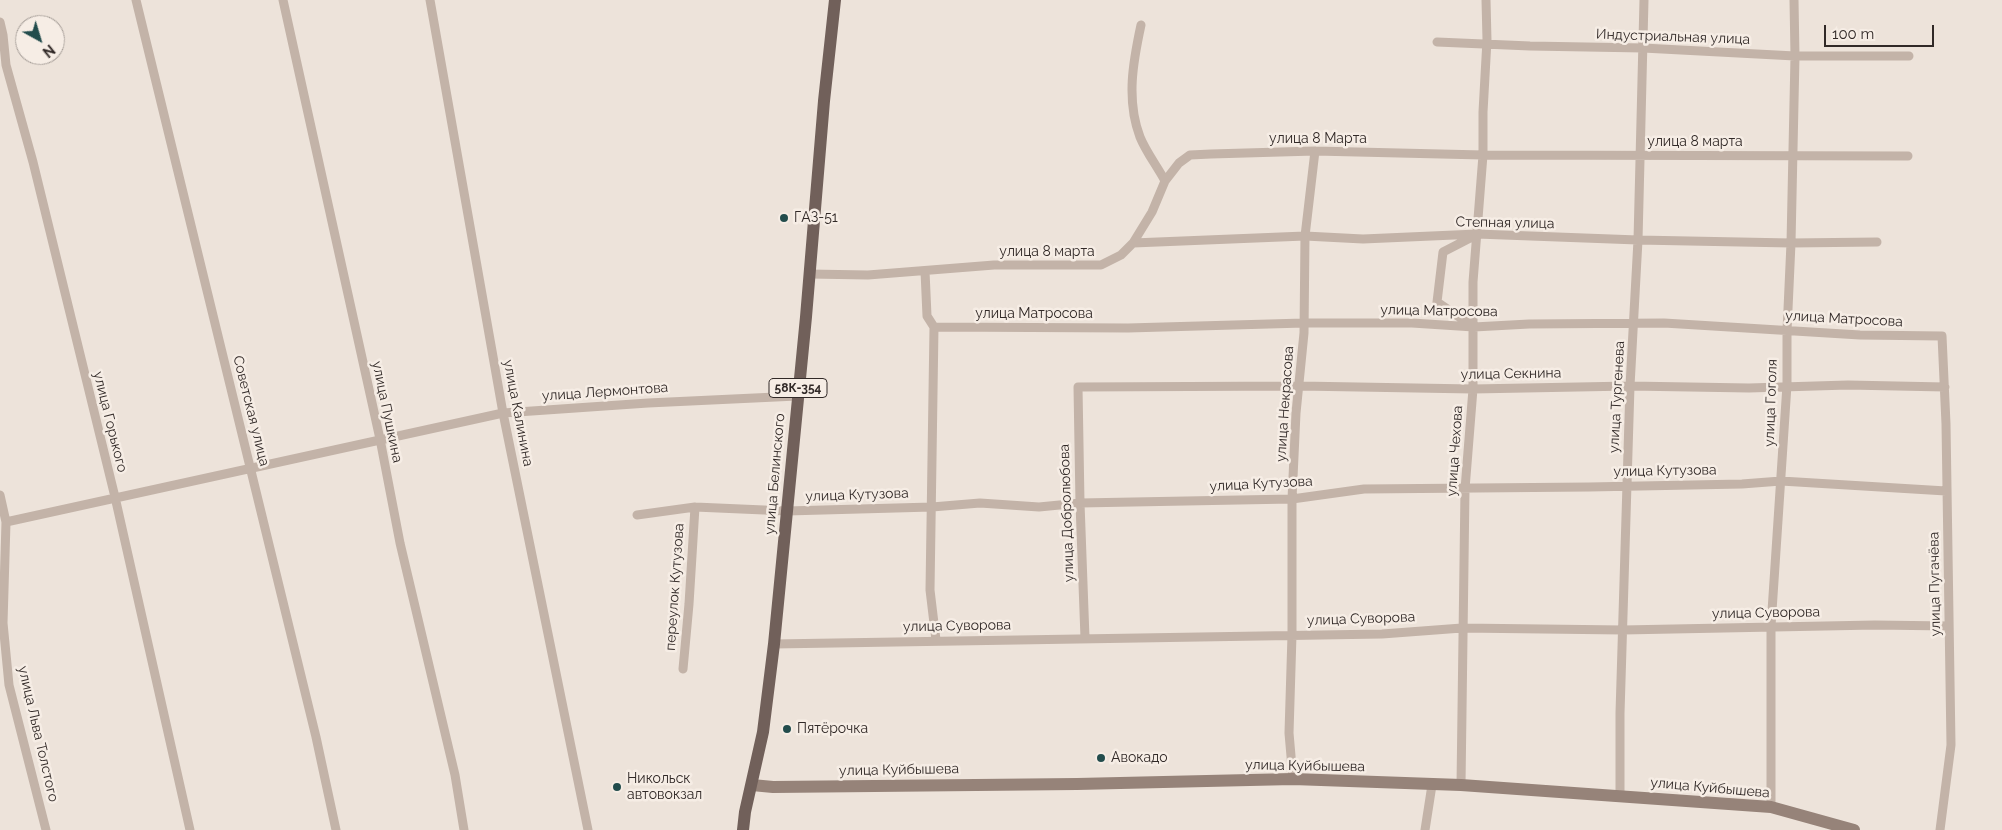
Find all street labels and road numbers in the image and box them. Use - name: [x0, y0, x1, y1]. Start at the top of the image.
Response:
- street label: Индустриальная улица: [1596, 26, 1750, 48]
- street label: улица 8 Марта: [1269, 131, 1367, 147]
- street label: улица 8 марта: [1647, 134, 1743, 150]
- street label: Степная улица: [1456, 214, 1554, 232]
- street label: улица 8 марта: [999, 244, 1095, 260]
- street label: улица Матросова: [1380, 302, 1498, 320]
- street label: улица Матросова: [975, 306, 1093, 322]
- street label: улица Матросова: [1785, 308, 1903, 330]
- street label: улица Тургенева: [1606, 341, 1628, 453]
- street label: улица Некрасова: [1273, 345, 1297, 463]
- street label: Советская улица: [229, 354, 273, 468]
- street label: улица Калинина: [499, 358, 537, 468]
- street label: улица Гоголя: [1761, 359, 1781, 447]
- street label: улица Пушкина: [368, 360, 406, 464]
- street label: улица Секнина: [1461, 365, 1561, 383]
- street label: улица Горького: [89, 370, 131, 474]
- road number: 58К-354: [769, 378, 827, 398]
- street label: улица Лермонтова: [541, 379, 669, 405]
- street label: улица Чехова: [1443, 405, 1467, 497]
- street label: улица Белинского: [761, 413, 789, 535]
- street label: улица Добролюбова: [1056, 444, 1078, 582]
- street label: улица Кутузова: [1613, 462, 1717, 480]
- street label: улица Кутузова: [1209, 473, 1313, 495]
- street label: улица Кутузова: [805, 485, 909, 505]
- street label: переулок Кутузова: [662, 523, 688, 651]
- street label: улица Пугачёва: [1926, 532, 1944, 636]
- street label: улица Суворова: [1712, 604, 1820, 622]
- street label: улица Суворова: [1307, 609, 1415, 629]
- street label: улица Суворова: [903, 617, 1011, 635]
- street label: улица Льва Толстого: [14, 664, 62, 804]
- street label: улица Куйбышева: [1245, 757, 1365, 775]
- street label: улица Куйбышева: [839, 761, 959, 779]
- street label: улица Куйбышева: [1650, 774, 1770, 802]

